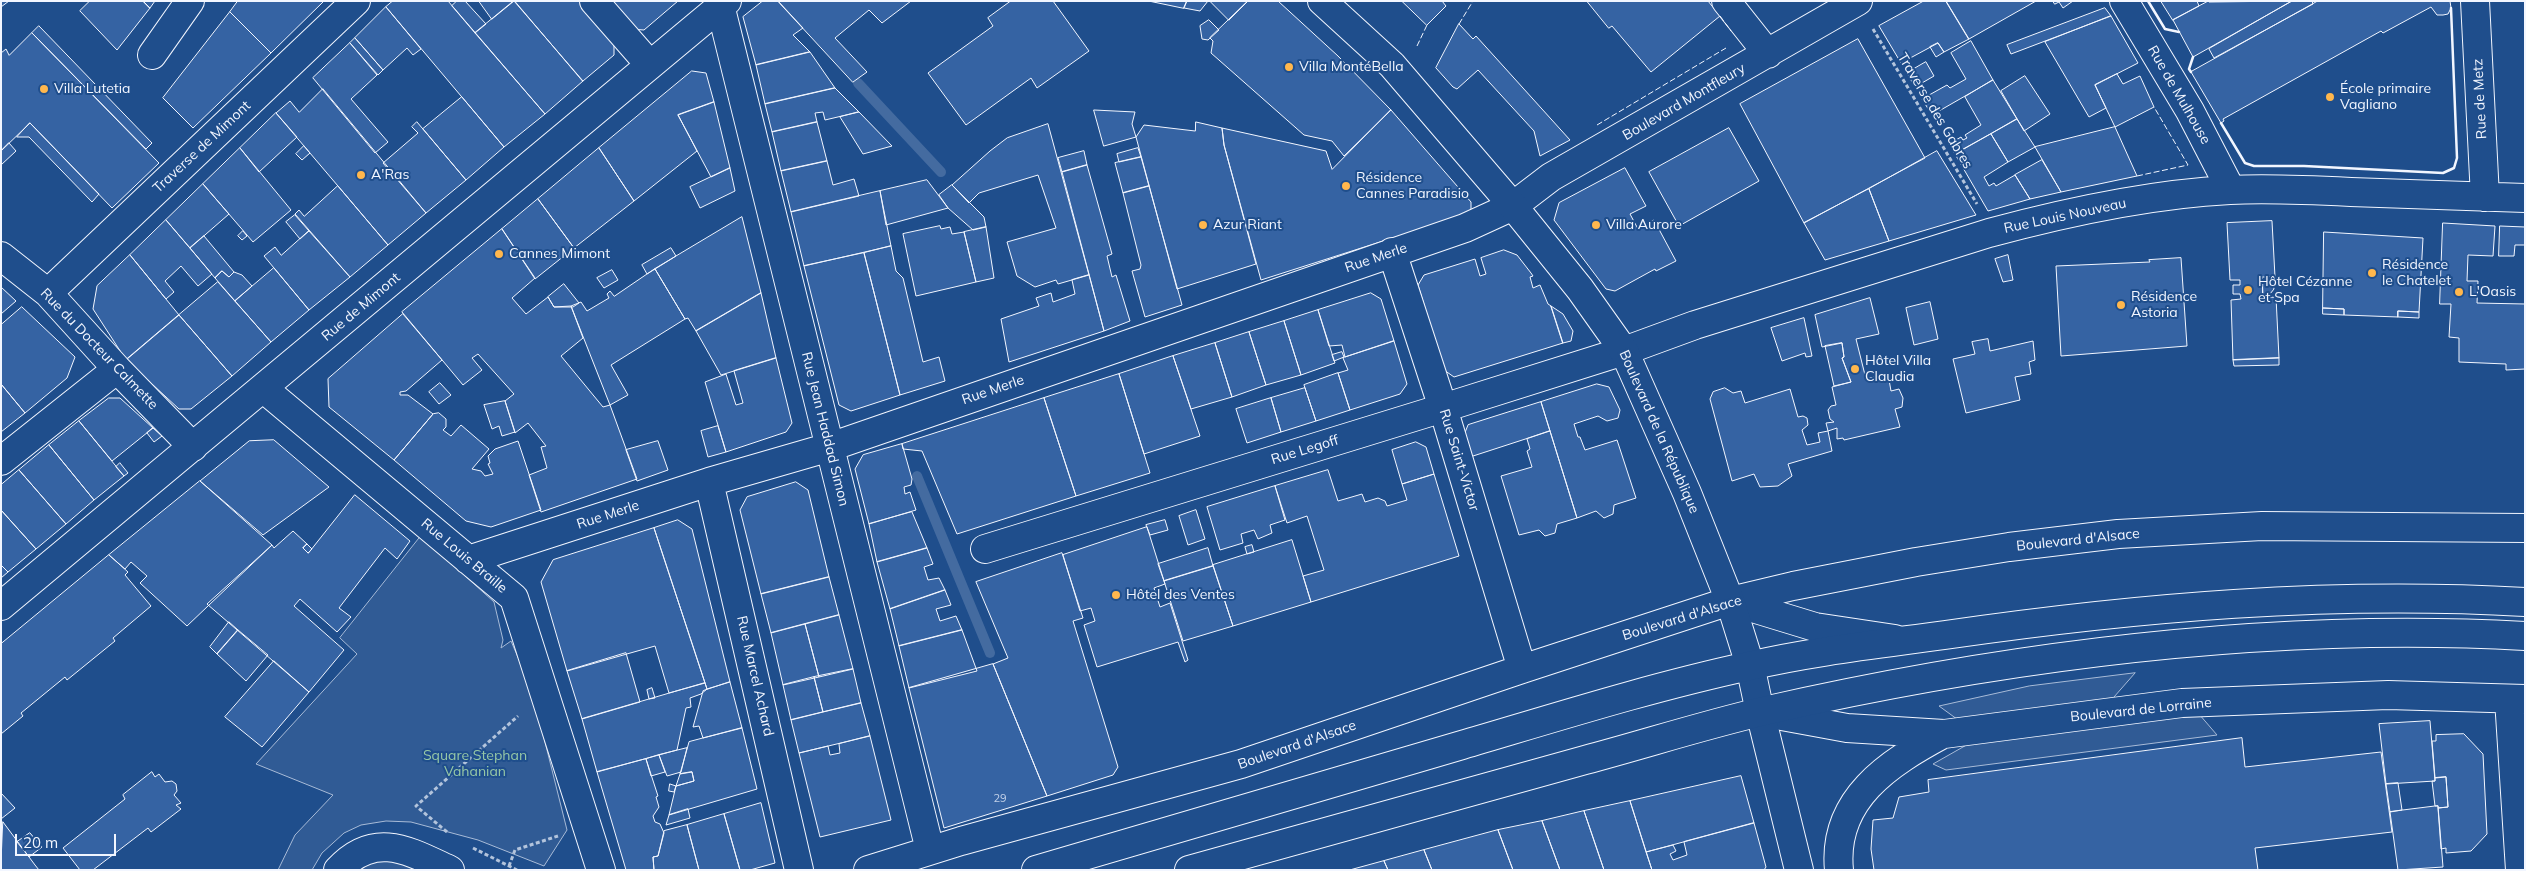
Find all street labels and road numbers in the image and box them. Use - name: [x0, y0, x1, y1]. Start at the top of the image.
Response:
- street label: Rue de Mulhouse: [2144, 43, 2214, 147]
- street label: Traverse des Gabres: [1894, 50, 1976, 172]
- street label: Rue de Metz: [2470, 58, 2490, 140]
- street label: Boulevard Montfleury: [1620, 60, 1748, 144]
- street label: Traverse de Mimont: [150, 97, 254, 197]
- street label: Rue Louis Nouveau: [2002, 195, 2128, 237]
- street label: Rue Merle: [1343, 240, 1409, 276]
- street label: Rue de Mimont: [318, 269, 404, 345]
- street label: Rue du Docteur Calmette: [37, 285, 161, 413]
- street label: Boulevard de la République: [1615, 348, 1703, 516]
- street label: Rue Jean Haddad Simon: [798, 350, 852, 508]
- street label: Rue Merle: [960, 372, 1026, 408]
- street label: Rue Saint-Victor: [1436, 407, 1482, 513]
- street label: Rue Legoff: [1269, 432, 1341, 468]
- street label: Rue Merle: [575, 497, 641, 533]
- street label: Rue Louis Braille: [418, 515, 510, 597]
- street label: Boulevard d'Alsace: [2015, 525, 2141, 555]
- street label: Boulevard d'Alsace: [1620, 592, 1744, 644]
- street label: Rue Marcel Achard: [733, 614, 777, 738]
- street label: Boulevard de Lorraine: [2069, 694, 2213, 726]
- street label: Boulevard d'Alsace: [1236, 717, 1358, 773]

